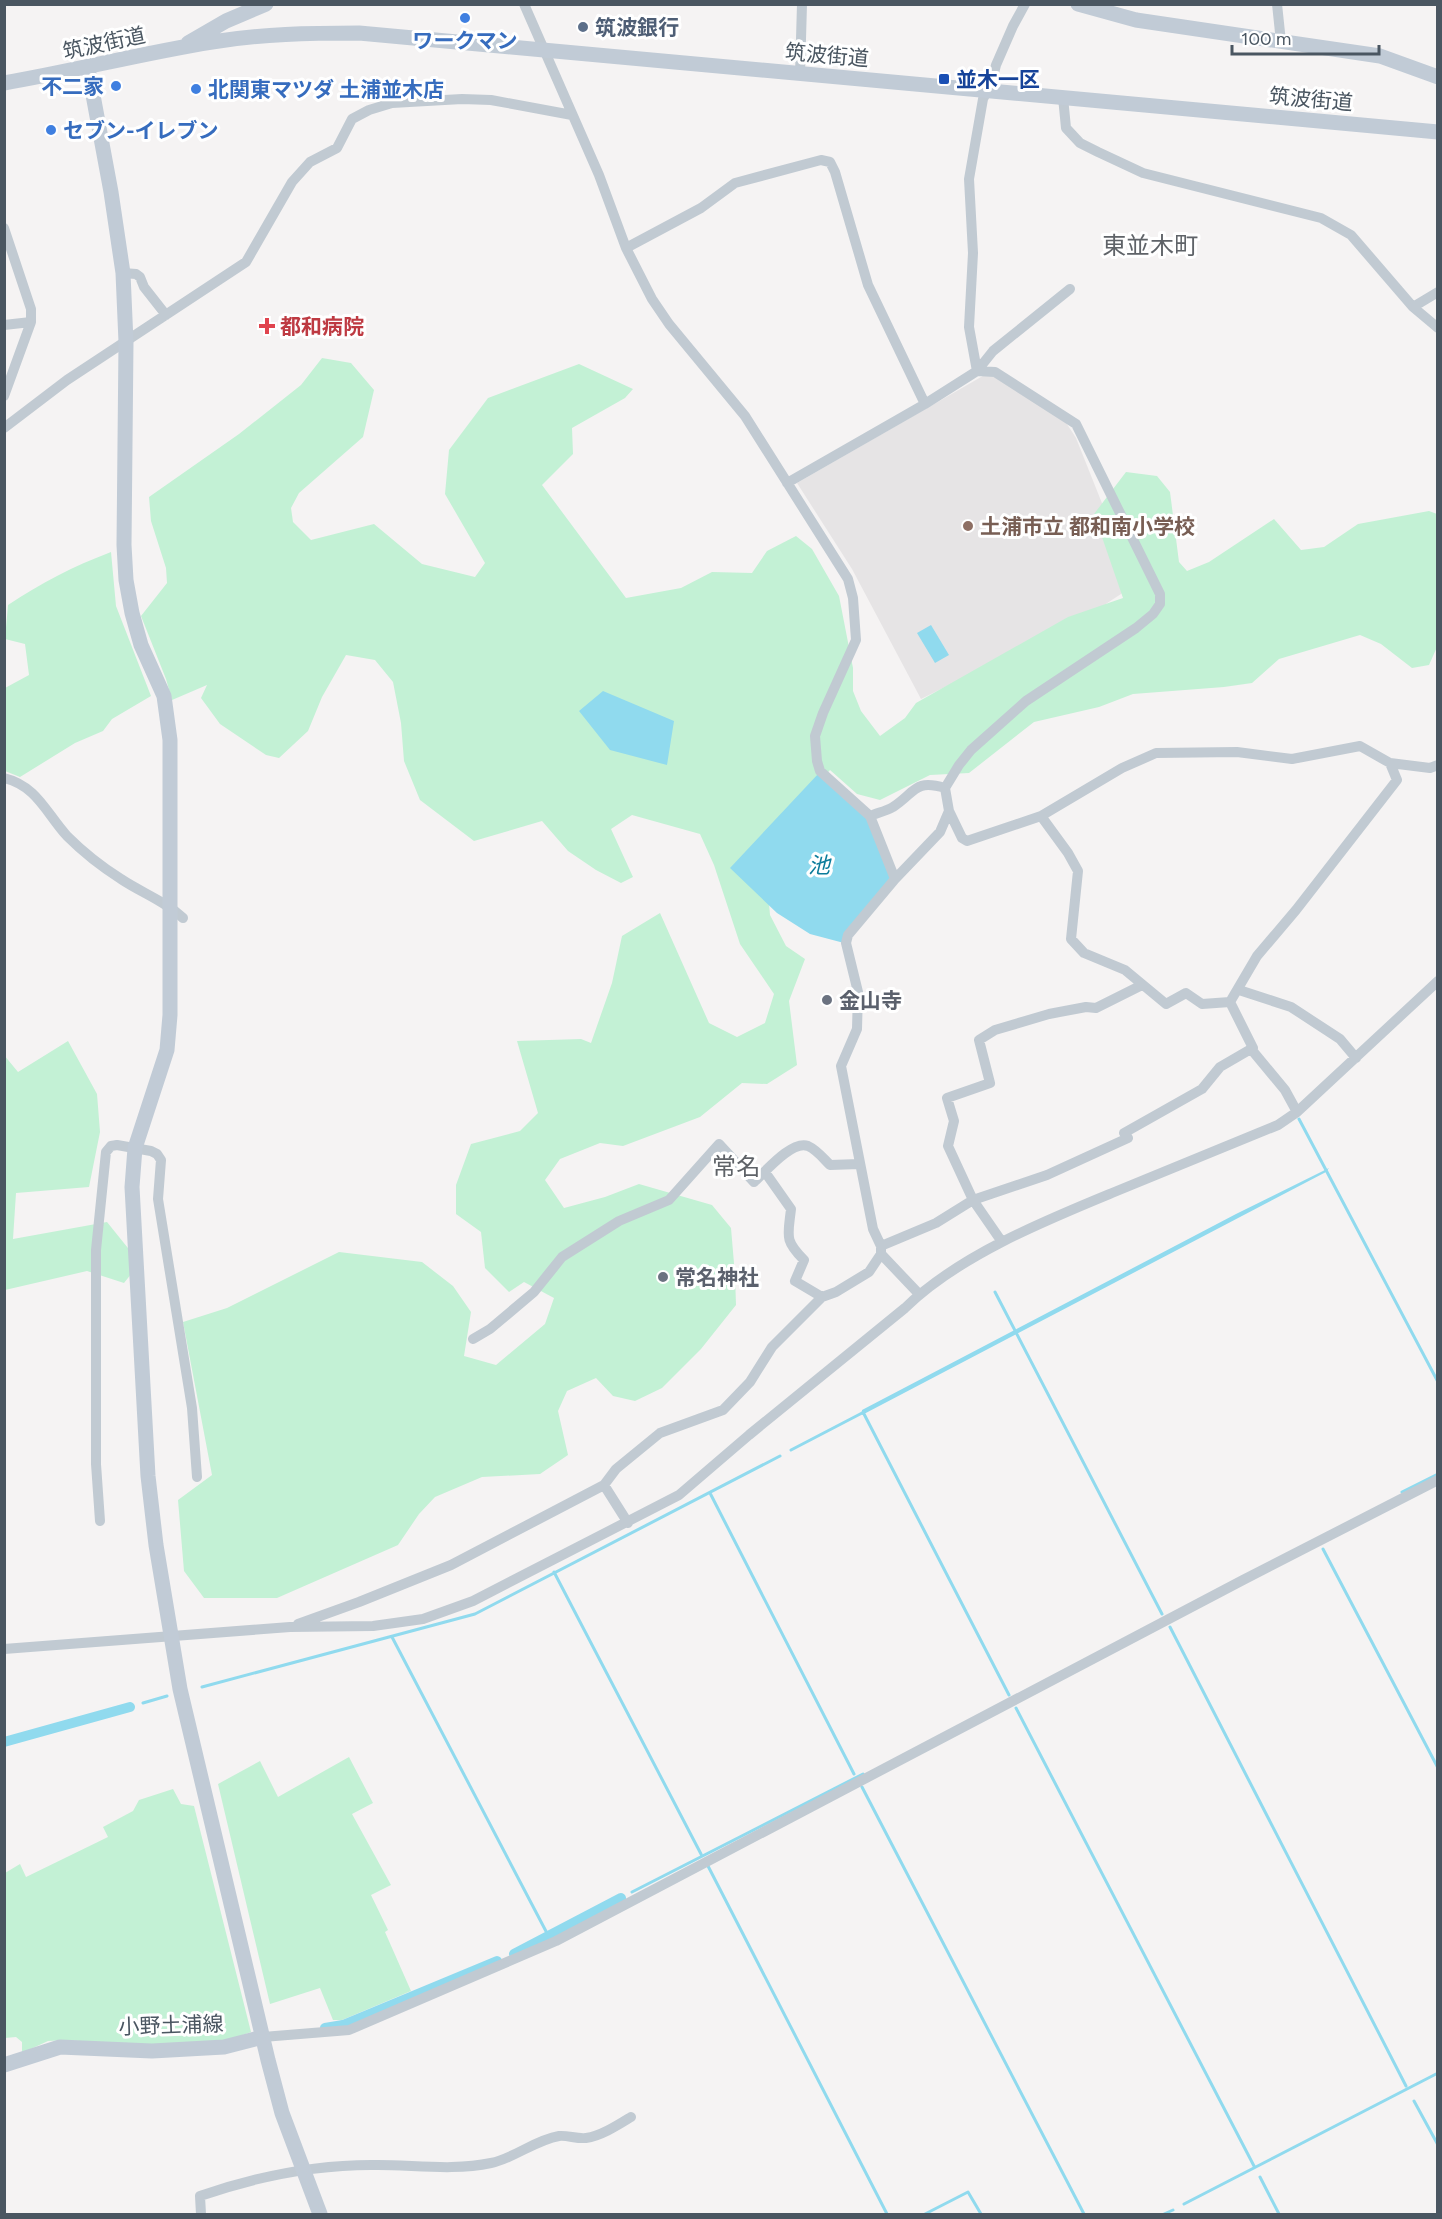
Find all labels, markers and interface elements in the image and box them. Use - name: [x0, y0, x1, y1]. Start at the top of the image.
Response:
- marker: ワークマン: [458, 11, 472, 25]
- place label: 筑波銀行: [595, 15, 679, 40]
- scale bar: [1232, 18, 1379, 56]
- marker: 筑波銀行: [576, 20, 590, 34]
- street label: 筑波街道: [60, 22, 148, 64]
- place label: ワークマン: [413, 28, 518, 53]
- text: 100 m: [1241, 28, 1291, 50]
- street label: 筑波街道: [784, 39, 870, 71]
- place label: 並木一区: [956, 67, 1040, 92]
- marker: 並木一区: [937, 72, 951, 86]
- place label: 不二家: [41, 74, 104, 99]
- place label: 北関東マツダ 土浦並木店: [208, 77, 444, 102]
- marker: 不二家: [109, 79, 123, 93]
- marker: 北関東マツダ 土浦並木店: [189, 82, 203, 96]
- street label: 筑波街道: [1268, 83, 1354, 115]
- place label: セブン-イレブン: [63, 118, 219, 143]
- marker: セブン-イレブン: [44, 123, 58, 137]
- district label: 東並木町: [1102, 231, 1198, 260]
- place label: 都和病院: [280, 314, 364, 339]
- marker: 都和病院: [258, 317, 276, 335]
- place label: 土浦市立 都和南小学校: [980, 514, 1195, 539]
- marker: 土浦市立 都和南小学校: [961, 519, 975, 533]
- water label: 池: [808, 852, 832, 879]
- place label: 金山寺: [839, 988, 902, 1013]
- marker: 金山寺: [820, 993, 834, 1007]
- district label: 常名: [712, 1152, 760, 1181]
- place label: 常名神社: [675, 1265, 759, 1290]
- marker: 常名神社: [656, 1270, 670, 1284]
- street label: 小野土浦線: [118, 2011, 224, 2039]

